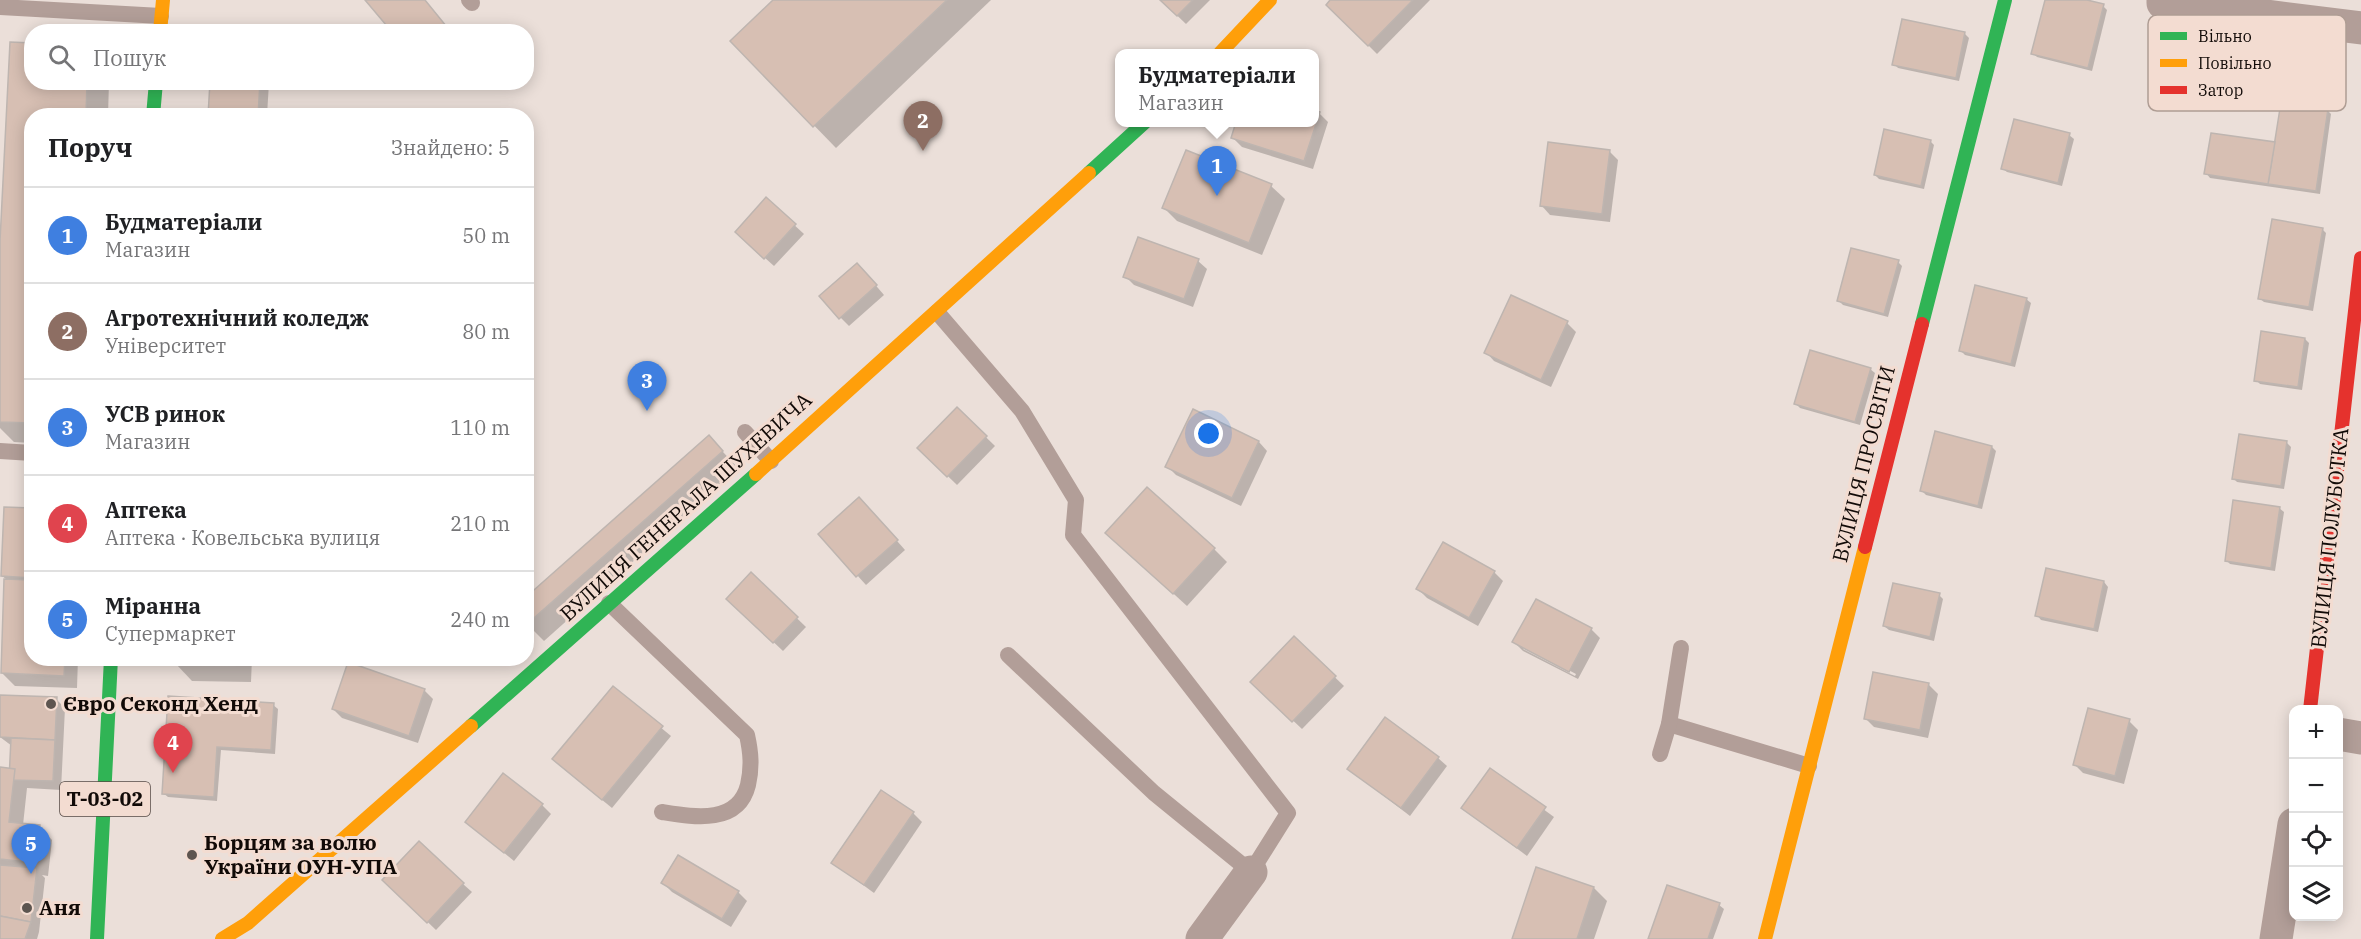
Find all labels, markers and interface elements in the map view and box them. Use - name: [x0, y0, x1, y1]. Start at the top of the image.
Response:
- legend: [2148, 15, 2346, 111]
- search box: [24, 24, 534, 90]
- text: Вільно: [2198, 26, 2252, 46]
- icon: search: [45, 41, 78, 74]
- text: Пошук: [93, 43, 166, 72]
- popup: [1115, 49, 1319, 127]
- text: Повільно: [2198, 53, 2272, 73]
- text: Будматеріали: [1138, 60, 1296, 89]
- text: Затор: [2198, 80, 2244, 100]
- text: Магазин: [1138, 89, 1224, 116]
- pin: 2: [904, 102, 942, 151]
- text: Поруч: [48, 130, 132, 164]
- text: Знайдено: 5: [391, 134, 510, 161]
- pin: 1: [1198, 146, 1236, 196]
- text: Будматеріали: [105, 207, 262, 236]
- text: 1: [62, 222, 74, 249]
- text: 50 m: [462, 222, 510, 249]
- text: Магазин: [105, 236, 190, 263]
- text: Агротехнічний коледж: [105, 303, 369, 332]
- text: 2: [62, 318, 74, 345]
- text: 80 m: [462, 318, 510, 345]
- text: Університет: [105, 332, 226, 359]
- pin: 3: [628, 362, 666, 411]
- street label: ВУЛИЦЯ ПРОСВІТИ: [1825, 363, 1901, 565]
- street label: ВУЛИЦЯ ГЕНЕРАЛА ШУХЕВИЧА: [553, 385, 818, 627]
- text: УСВ ринок: [105, 399, 225, 428]
- text: 3: [62, 414, 74, 441]
- text: 110 m: [450, 414, 510, 441]
- your location: [1194, 419, 1223, 448]
- street label: ВУЛИЦЯ ПОЛУБОТКА: [2304, 426, 2355, 650]
- text: Магазин: [105, 428, 190, 455]
- text: Аптека: [105, 495, 187, 524]
- text: 4: [62, 510, 74, 537]
- text: 210 m: [450, 510, 510, 537]
- text: Аптека · Ковельська вулиця: [105, 524, 380, 551]
- text: Міранна: [105, 591, 201, 620]
- text: 5: [62, 606, 74, 633]
- text: 240 m: [450, 606, 510, 633]
- text: Супермаркет: [105, 620, 236, 647]
- place label: Євро Секонд Хенд: [63, 689, 258, 717]
- marker: Євро Секонд Хенд: [44, 697, 58, 711]
- map controls: [2289, 705, 2343, 921]
- button: +: [2289, 705, 2343, 759]
- pin: 4: [154, 724, 192, 773]
- button: −: [2289, 759, 2343, 813]
- road number: Т-03-02: [60, 782, 150, 816]
- button: locate: [2289, 813, 2343, 867]
- pin: 5: [12, 824, 51, 874]
- place label: Борцям за волю України ОУН-УПА: [204, 828, 397, 880]
- marker: Борцям за волю України ОУН-УПА: [185, 848, 199, 862]
- button: layers: [2289, 867, 2343, 921]
- place label: Аня: [39, 893, 81, 921]
- marker: Аня: [20, 901, 34, 915]

